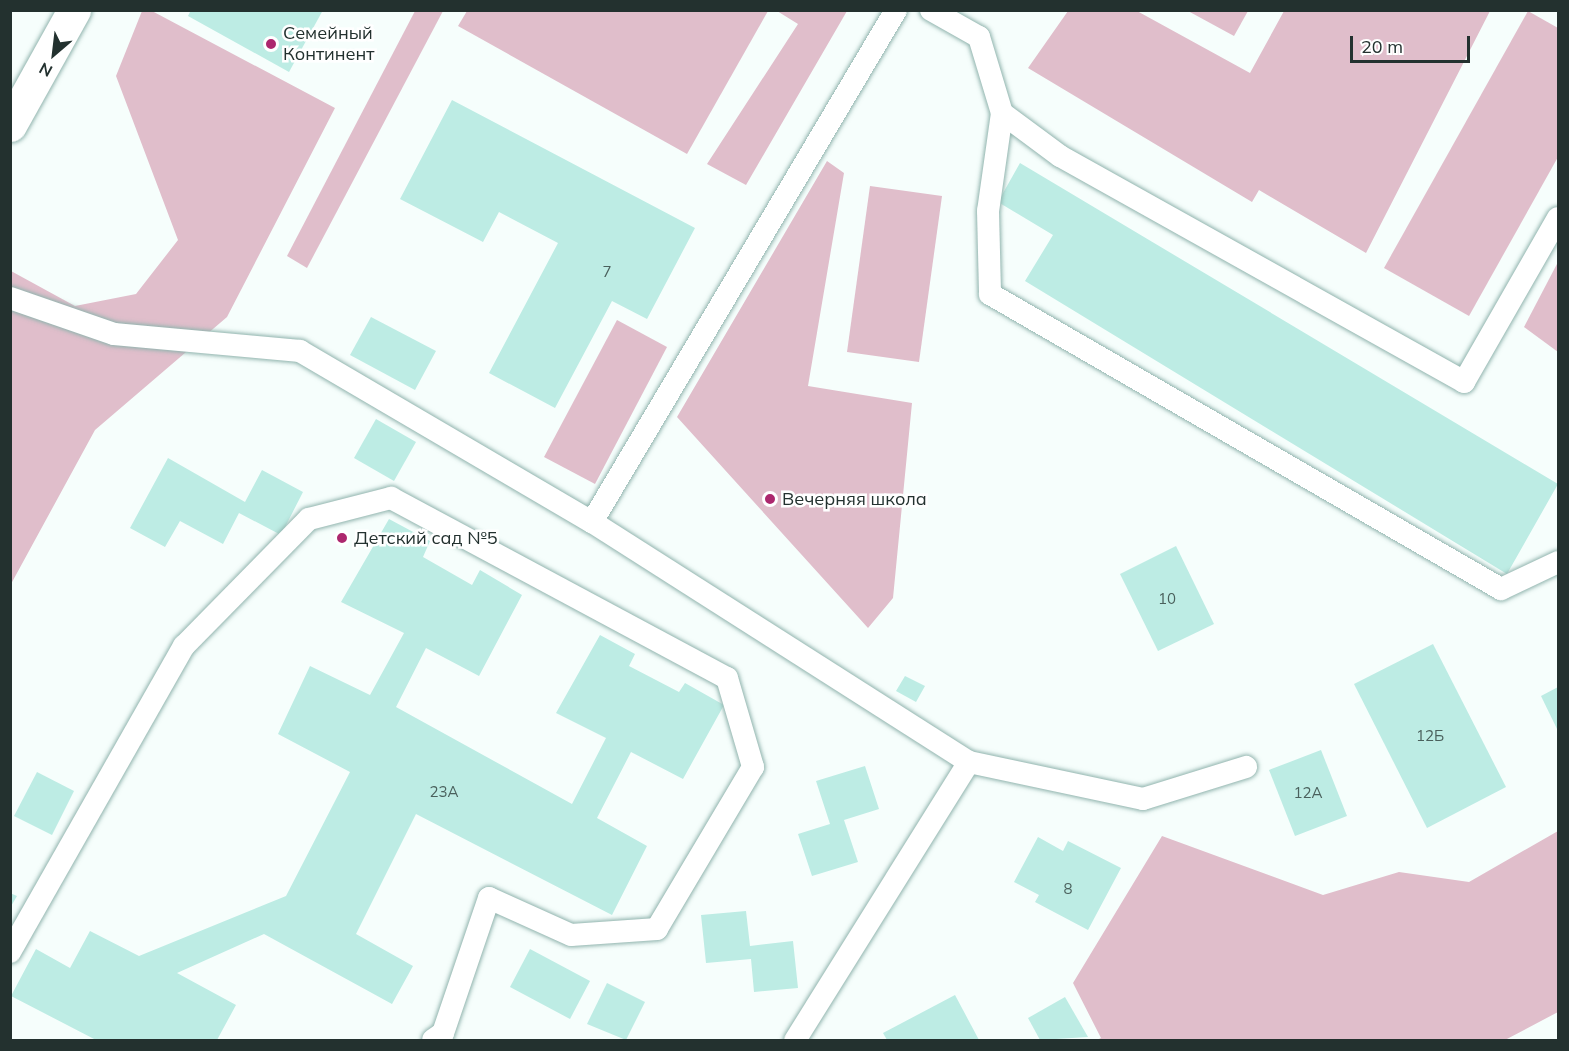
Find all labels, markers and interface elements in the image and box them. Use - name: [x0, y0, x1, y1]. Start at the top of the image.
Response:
- place label: Семейный Континент: [283, 23, 375, 66]
- north arrow: [24, 24, 84, 84]
- scale bar: [1353, 24, 1473, 62]
- text: 20 m: [1361, 35, 1403, 58]
- marker: Семейный Континент: [264, 37, 278, 51]
- text: N: [36, 58, 56, 82]
- house number: 7: [603, 263, 611, 281]
- place label: Вечерняя школа: [782, 488, 927, 510]
- marker: Вечерняя школа: [763, 492, 777, 506]
- place label: Детский сад №5: [354, 527, 498, 549]
- marker: Детский сад №5: [335, 531, 349, 545]
- house number: 10: [1158, 590, 1176, 608]
- house number: 12Б: [1416, 727, 1444, 745]
- house number: 23А: [429, 783, 459, 801]
- house number: 12А: [1293, 784, 1323, 802]
- house number: 8: [1064, 880, 1072, 898]

